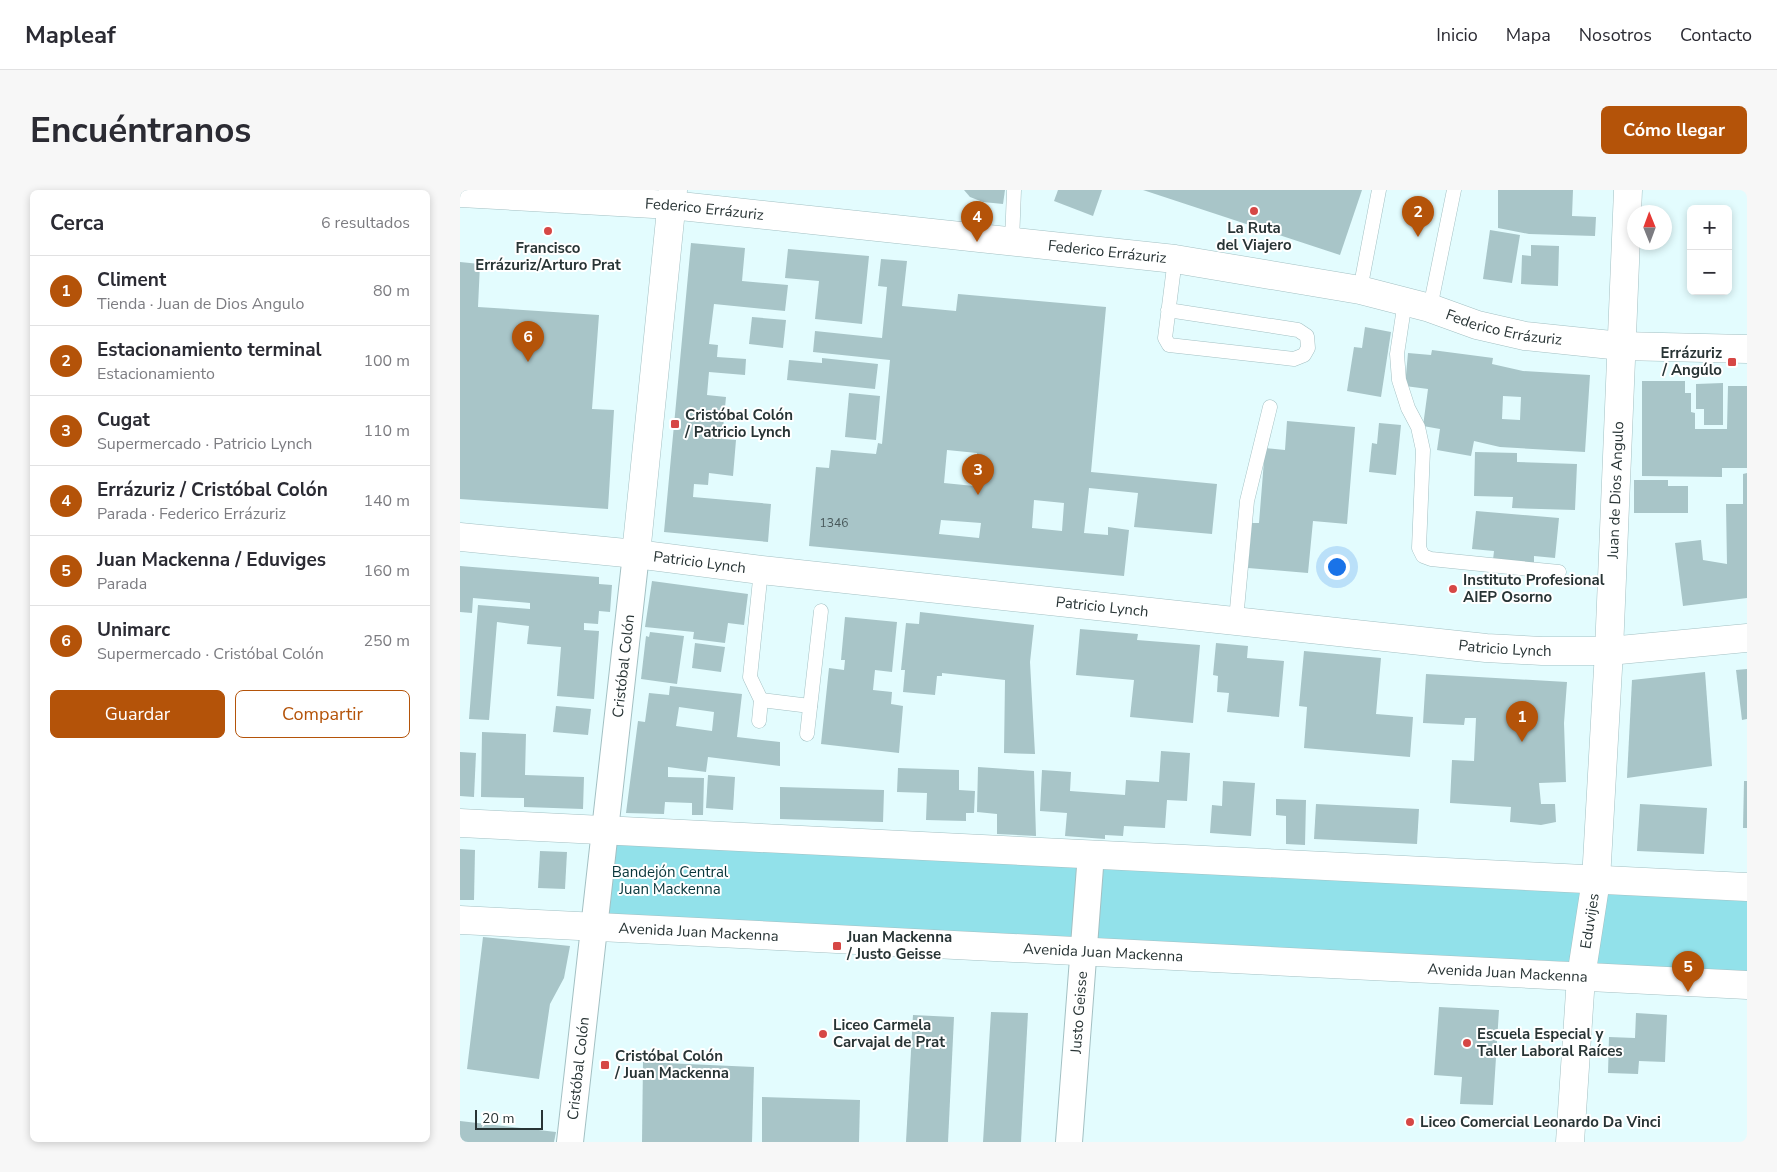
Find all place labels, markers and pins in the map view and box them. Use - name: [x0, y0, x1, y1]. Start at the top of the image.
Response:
- pin: 2: [1402, 196, 1434, 237]
- pin: 4: [961, 201, 993, 242]
- marker: La Ruta del Viajero: [1248, 205, 1260, 217]
- place label: La Ruta del Viajero: [1216, 218, 1292, 255]
- marker: Francisco Errázuriz/Arturo Prat: [542, 225, 554, 237]
- place label: Francisco Errázuriz/Arturo Prat: [475, 238, 621, 275]
- pin: 6: [512, 321, 544, 362]
- place label: Errázuriz / Angúlo: [1661, 343, 1722, 380]
- marker: Errázuriz / Angúlo: [1726, 356, 1738, 368]
- place label: Cristóbal Colón / Patricio Lynch: [684, 405, 793, 442]
- marker: Cristóbal Colón / Patricio Lynch: [669, 418, 681, 430]
- pin: 3: [962, 454, 994, 495]
- place label: Instituto Profesional AIEP Osorno: [1463, 570, 1605, 607]
- marker: Instituto Profesional AIEP Osorno: [1447, 583, 1459, 595]
- pin: 1: [1506, 701, 1538, 742]
- place label: Juan Mackenna / Justo Geisse: [846, 927, 952, 964]
- marker: Juan Mackenna / Justo Geisse: [831, 940, 843, 952]
- pin: 5: [1672, 951, 1704, 992]
- place label: Liceo Carmela Carvajal de Prat: [833, 1015, 945, 1052]
- place label: Escuela Especial y Taller Laboral Raíces: [1477, 1024, 1623, 1061]
- marker: Liceo Carmela Carvajal de Prat: [817, 1028, 829, 1040]
- marker: Escuela Especial y Taller Laboral Raíces: [1461, 1037, 1473, 1049]
- place label: Cristóbal Colón / Juan Mackenna: [614, 1046, 729, 1083]
- marker: Cristóbal Colón / Juan Mackenna: [599, 1059, 611, 1071]
- place label: Liceo Comercial Leonardo Da Vinci: [1420, 1112, 1661, 1132]
- marker: Liceo Comercial Leonardo Da Vinci: [1404, 1116, 1416, 1128]

